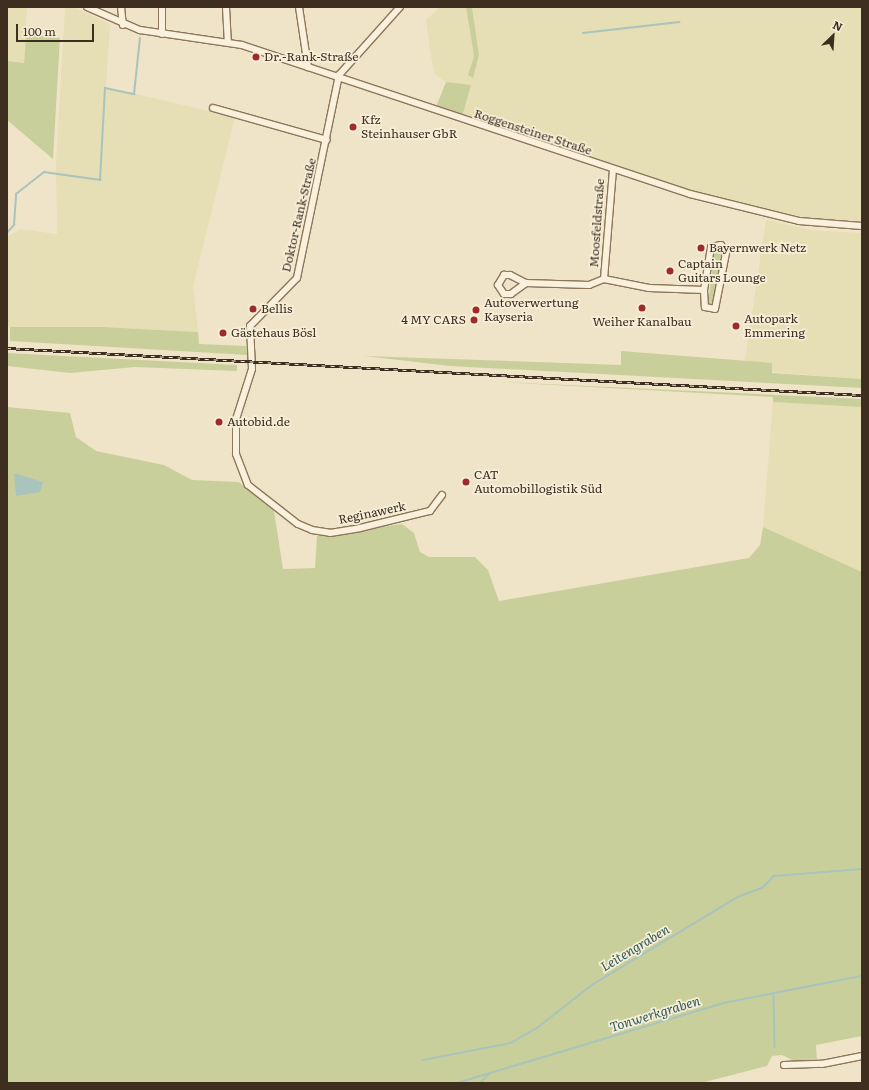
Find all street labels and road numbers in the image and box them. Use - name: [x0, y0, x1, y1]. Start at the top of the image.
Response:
- street label: Roggensteiner Straße: [472, 106, 594, 158]
- street label: Doktor-Rank-Straße: [279, 156, 319, 274]
- street label: Moosfeldstraße: [587, 178, 607, 268]
- street label: Reginawerk: [337, 499, 407, 527]

